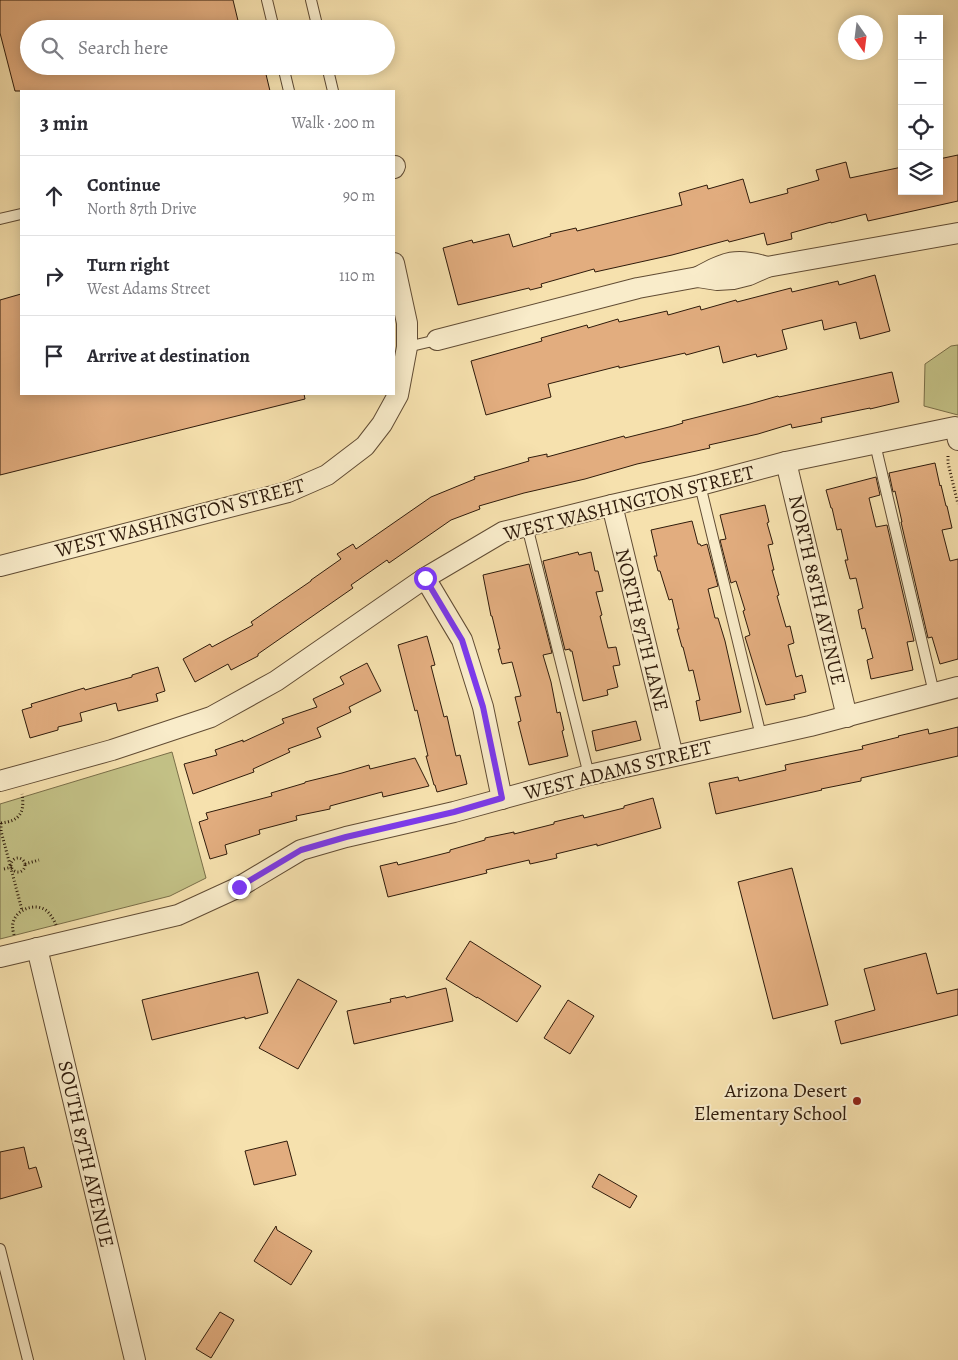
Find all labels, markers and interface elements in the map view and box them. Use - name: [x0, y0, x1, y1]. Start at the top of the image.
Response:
- north arrow: [838, 15, 883, 60]
- map controls: [898, 15, 943, 195]
- button: +: [898, 15, 943, 60]
- search box: [20, 20, 395, 75]
- icon: search: [38, 34, 66, 62]
- text: Search here: [78, 35, 168, 61]
- button: −: [898, 60, 943, 105]
- button: locate: [898, 105, 943, 150]
- text: 3 min: [40, 109, 88, 137]
- text: Walk · 200 m: [291, 112, 375, 134]
- button: layers: [898, 150, 943, 195]
- text: Continue: [87, 172, 161, 198]
- icon: ahead: [40, 182, 68, 210]
- text: 90 m: [343, 185, 375, 207]
- text: North 87th Drive: [87, 198, 197, 220]
- text: Turn right: [87, 252, 169, 278]
- icon: right: [40, 262, 68, 290]
- text: 110 m: [339, 265, 375, 287]
- text: West Adams Street: [87, 278, 210, 300]
- icon: arrive: [40, 342, 68, 370]
- text: Arrive at destination: [87, 343, 250, 369]
- street label: WEST WASHINGTON STREET: [500, 459, 757, 547]
- street label: WEST WASHINGTON STREET: [51, 472, 308, 565]
- street label: NORTH 88TH AVENUE: [782, 492, 852, 688]
- street label: NORTH 87TH LANE: [609, 546, 675, 714]
- route start: [414, 567, 437, 590]
- street label: WEST ADAMS STREET: [520, 734, 715, 807]
- route end: [228, 876, 251, 899]
- street label: SOUTH 87TH AVENUE: [51, 1058, 121, 1250]
- place label: Arizona Desert Elementary School: [694, 1077, 847, 1127]
- marker: Arizona Desert Elementary School: [851, 1095, 863, 1107]

